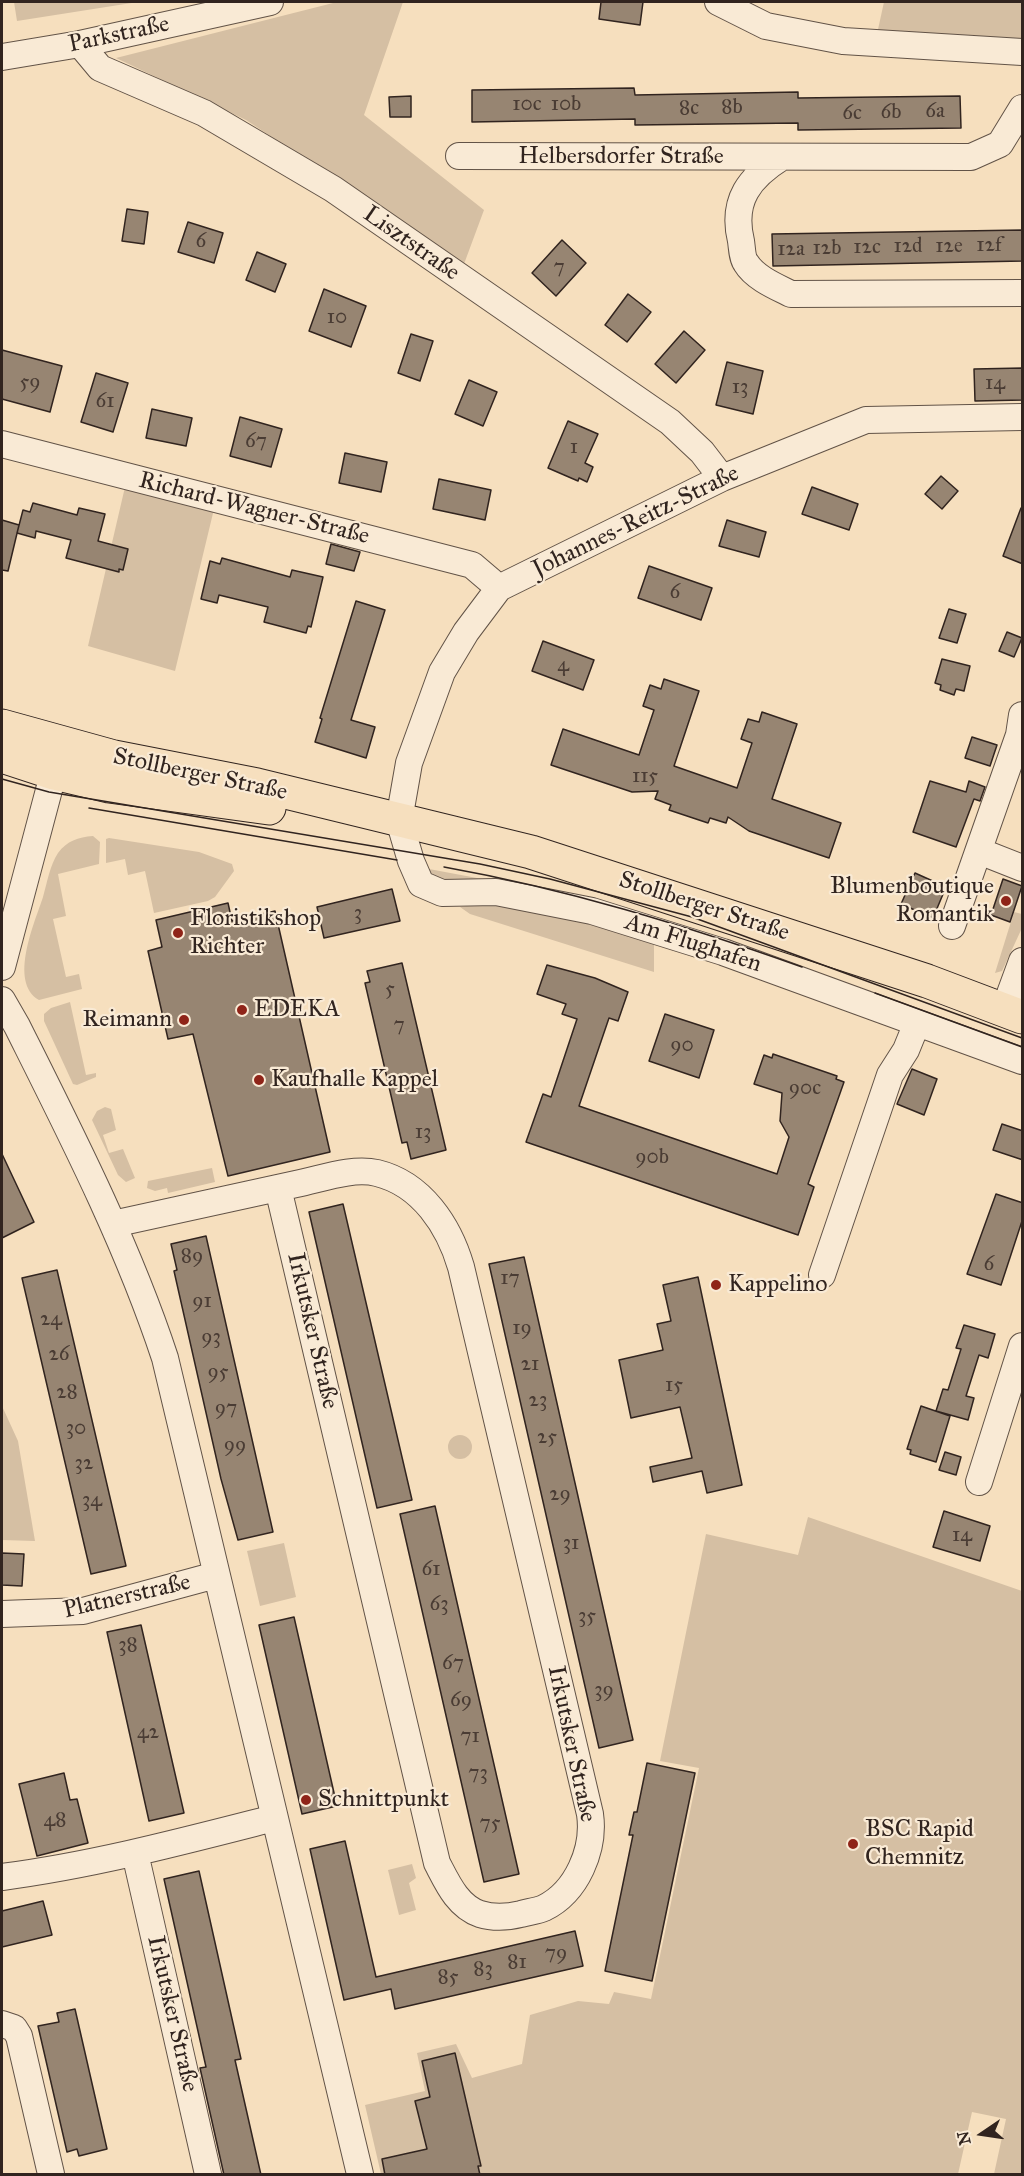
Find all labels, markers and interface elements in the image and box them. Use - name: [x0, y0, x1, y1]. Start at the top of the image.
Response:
- street label: Parkstraße: [66, 10, 172, 60]
- house number: 10c: [512, 92, 542, 118]
- house number: 10b: [551, 92, 581, 118]
- house number: 8b: [721, 95, 743, 121]
- house number: 8c: [679, 96, 699, 122]
- house number: 6a: [925, 99, 945, 125]
- house number: 6b: [881, 100, 901, 126]
- house number: 6c: [842, 101, 862, 127]
- street label: Helbersdorfer Straße: [518, 143, 724, 171]
- street label: Lisztstraße: [357, 200, 465, 288]
- house number: 6: [196, 229, 206, 255]
- house number: 12f: [976, 233, 1002, 259]
- house number: 12d: [893, 234, 923, 260]
- house number: 12e: [935, 234, 963, 260]
- house number: 12c: [853, 235, 881, 261]
- house number: 12b: [813, 236, 841, 262]
- house number: 12a: [777, 237, 805, 263]
- house number: 7: [553, 255, 565, 281]
- house number: 10: [327, 305, 347, 331]
- house number: 59: [19, 370, 41, 396]
- house number: 14: [985, 371, 1005, 397]
- house number: 13: [732, 375, 748, 401]
- house number: 61: [96, 389, 114, 415]
- house number: 67: [245, 429, 267, 455]
- house number: 1: [570, 435, 578, 461]
- street label: Johannes-Reitz-Straße: [528, 460, 744, 584]
- street label: Richard-Wagner-Straße: [136, 466, 372, 552]
- house number: 6: [670, 580, 680, 606]
- house number: 4: [557, 653, 569, 679]
- street label: Stollberger Straße: [110, 742, 290, 808]
- house number: 115: [632, 764, 658, 790]
- street label: Stollberger Straße: [615, 866, 793, 948]
- place label: Blumenboutique Romantik: [830, 873, 994, 929]
- marker: Blumenboutique Romantik: [999, 894, 1013, 908]
- house number: 3: [354, 901, 362, 927]
- place label: Floristikshop Richter: [190, 905, 321, 961]
- street label: Am Flughafen: [621, 908, 765, 980]
- marker: Floristikshop Richter: [171, 926, 185, 940]
- house number: 5: [385, 977, 395, 1003]
- place label: EDEKA: [254, 996, 340, 1024]
- marker: EDEKA: [235, 1003, 249, 1017]
- place label: Reimann: [82, 1006, 172, 1034]
- marker: Reimann: [177, 1013, 191, 1027]
- house number: 7: [393, 1013, 405, 1039]
- house number: 90: [670, 1033, 694, 1059]
- place label: Kaufhalle Kappel: [271, 1066, 438, 1094]
- marker: Kaufhalle Kappel: [252, 1073, 266, 1087]
- house number: 90c: [789, 1076, 821, 1102]
- house number: 13: [415, 1120, 431, 1146]
- house number: 90b: [635, 1145, 669, 1171]
- house number: 89: [181, 1244, 203, 1270]
- street label: Irkutsker Straße: [280, 1250, 344, 1412]
- house number: 6: [984, 1252, 994, 1278]
- house number: 17: [500, 1266, 520, 1292]
- place label: Kappelino: [728, 1271, 828, 1299]
- marker: Kappelino: [709, 1278, 723, 1292]
- house number: 91: [192, 1289, 212, 1315]
- house number: 24: [40, 1307, 62, 1333]
- house number: 19: [512, 1316, 532, 1342]
- house number: 93: [201, 1325, 221, 1351]
- house number: 26: [48, 1342, 70, 1368]
- house number: 21: [521, 1352, 539, 1378]
- house number: 95: [207, 1360, 229, 1386]
- house number: 15: [665, 1373, 683, 1399]
- house number: 28: [56, 1380, 78, 1406]
- house number: 23: [529, 1388, 547, 1414]
- house number: 97: [215, 1396, 237, 1422]
- house number: 30: [66, 1416, 86, 1442]
- house number: 25: [537, 1425, 557, 1451]
- house number: 99: [224, 1433, 246, 1459]
- house number: 32: [75, 1451, 93, 1477]
- house number: 29: [549, 1482, 571, 1508]
- house number: 34: [82, 1488, 102, 1514]
- house number: 14: [952, 1523, 972, 1549]
- house number: 31: [563, 1531, 579, 1557]
- house number: 61: [422, 1557, 440, 1583]
- street label: Platnerstraße: [61, 1568, 193, 1626]
- house number: 63: [429, 1592, 449, 1618]
- house number: 35: [578, 1604, 596, 1630]
- house number: 38: [118, 1633, 138, 1659]
- house number: 67: [442, 1651, 464, 1677]
- street label: Irkutsker Straße: [540, 1663, 602, 1825]
- house number: 39: [594, 1678, 614, 1704]
- house number: 69: [450, 1688, 472, 1714]
- house number: 42: [137, 1720, 159, 1746]
- house number: 71: [460, 1724, 480, 1750]
- house number: 73: [468, 1761, 488, 1787]
- place label: Schnittpunkt: [318, 1786, 449, 1814]
- marker: Schnittpunkt: [299, 1793, 313, 1807]
- house number: 48: [44, 1808, 66, 1834]
- house number: 75: [480, 1811, 500, 1837]
- place label: BSC Rapid Chemnitz: [865, 1816, 974, 1872]
- marker: BSC Rapid Chemnitz: [846, 1837, 860, 1851]
- street label: Irkutsker Straße: [140, 1933, 204, 2095]
- house number: 79: [545, 1941, 567, 1967]
- house number: 81: [507, 1950, 527, 1976]
- house number: 83: [473, 1957, 493, 1983]
- house number: 85: [438, 1965, 458, 1991]
- north arrow: [952, 2104, 1012, 2164]
- text: N: [953, 2129, 975, 2147]

